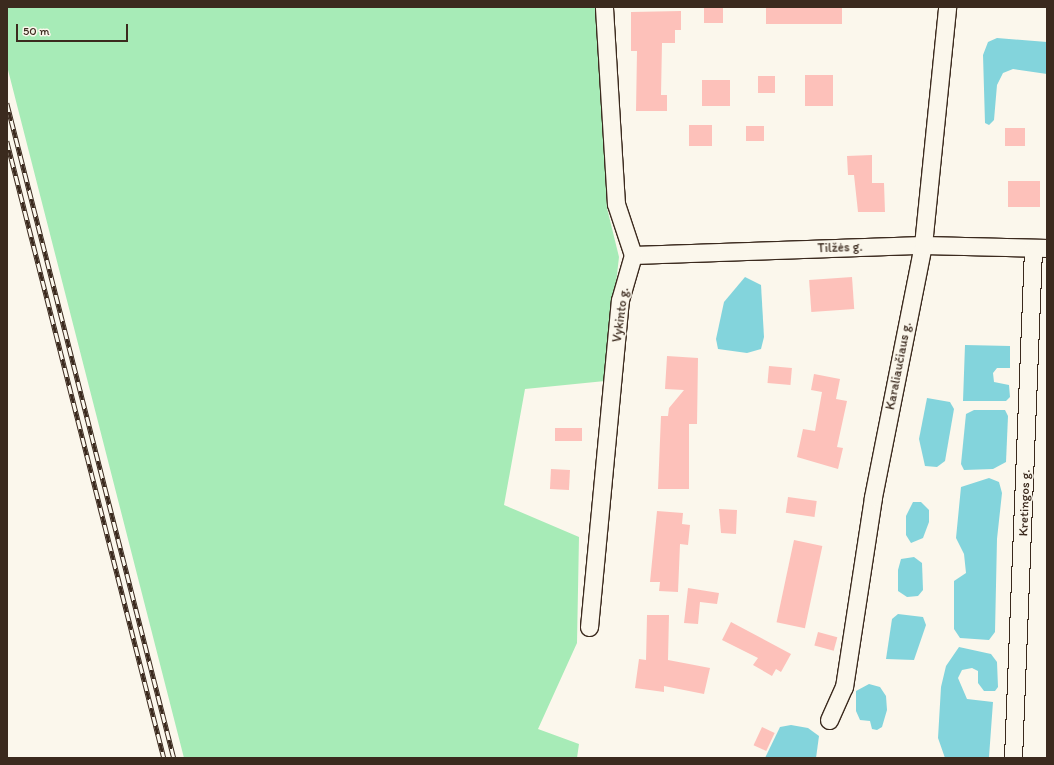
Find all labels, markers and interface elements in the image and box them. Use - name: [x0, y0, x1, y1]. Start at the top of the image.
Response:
- scale bar: [18, 16, 130, 42]
- text: 50 m: [23, 24, 49, 38]
- street label: Tilžės g.: [817, 239, 863, 257]
- street label: Vykinto g.: [609, 287, 633, 343]
- street label: Karaliaučiaus g.: [883, 321, 915, 411]
- street label: Kretingos g.: [1016, 469, 1034, 537]

